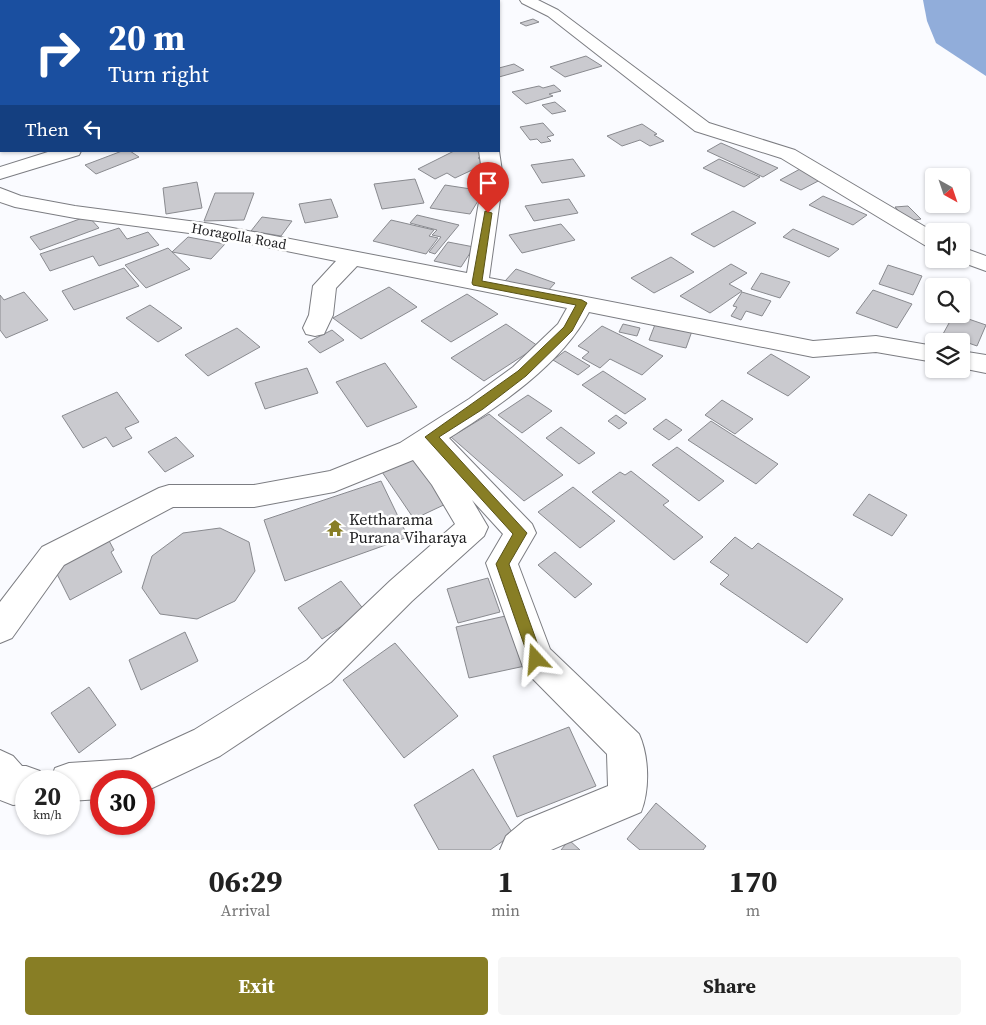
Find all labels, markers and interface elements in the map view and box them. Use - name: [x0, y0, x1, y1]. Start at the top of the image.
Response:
- text: 20 m: [108, 14, 185, 62]
- icon: right: [25, 20, 90, 85]
- text: Turn right: [108, 59, 209, 89]
- icon: left: [79, 115, 107, 143]
- text: Then: [25, 116, 69, 142]
- pin: [467, 162, 509, 213]
- north arrow: [925, 168, 970, 212]
- map controls: [925, 168, 970, 378]
- icon: arrive: [474, 169, 502, 197]
- street label: Horagolla Road: [190, 218, 288, 254]
- button: sound: [925, 223, 970, 268]
- button: search: [925, 278, 970, 323]
- button: layers: [925, 333, 970, 378]
- place label: Kettharama Purana Viharaya: [349, 508, 468, 548]
- temple icon: Kettharama Purana Viharaya: [325, 518, 345, 538]
- position arrow: [509, 632, 561, 684]
- speed limit sign: 30: [90, 770, 155, 835]
- text: 20: [34, 779, 61, 813]
- text: km/h: [33, 807, 62, 823]
- text: 06:29: [209, 861, 283, 902]
- text: 1: [497, 861, 514, 902]
- text: 170: [729, 861, 777, 902]
- text: Arrival: [221, 899, 270, 921]
- text: min: [491, 899, 520, 921]
- text: m: [746, 899, 760, 921]
- button: Exit: [25, 957, 488, 1015]
- button: Share: [498, 957, 961, 1015]

